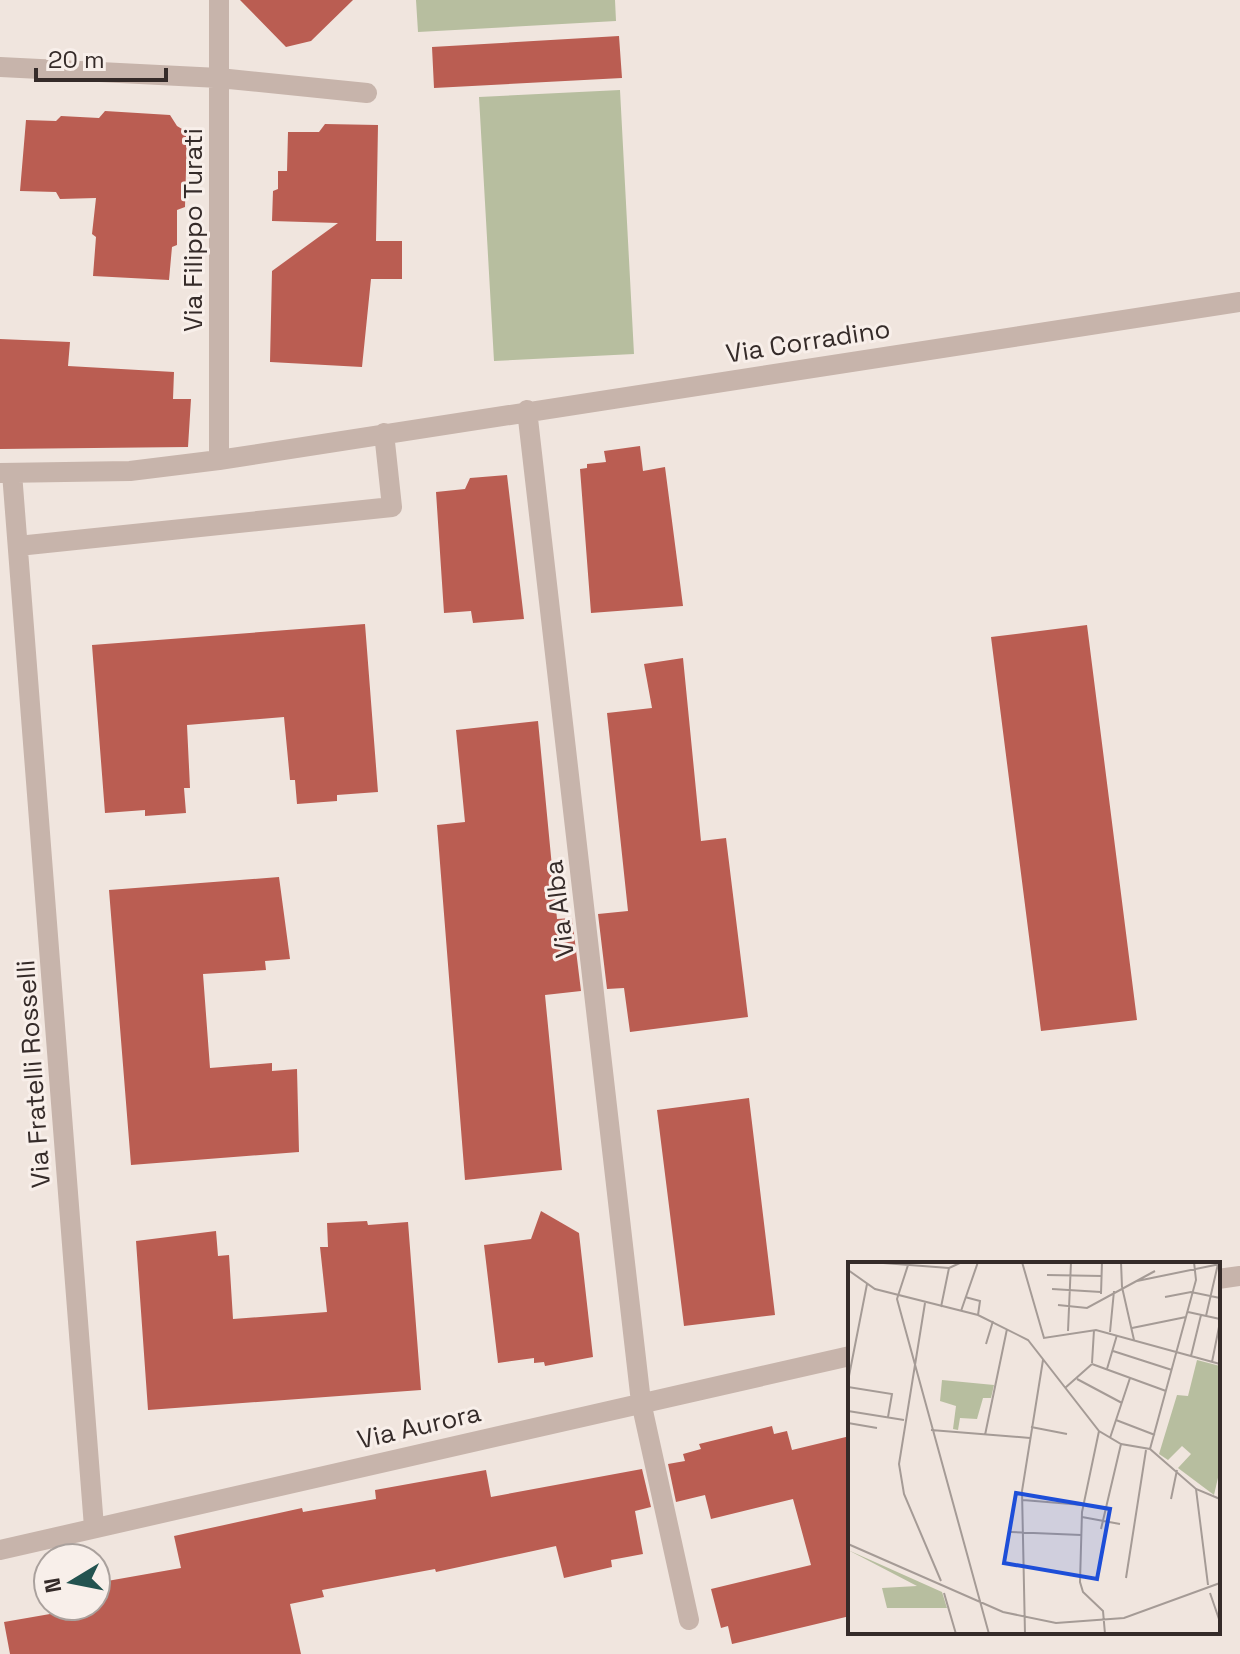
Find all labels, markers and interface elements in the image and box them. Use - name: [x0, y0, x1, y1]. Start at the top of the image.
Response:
- scale bar: [36, 32, 166, 82]
- text: 20 m: [48, 44, 105, 75]
- street label: Via Filippo Turati: [176, 128, 210, 332]
- street label: Via Corradino: [723, 311, 893, 371]
- street label: Via Alba: [536, 858, 582, 960]
- street label: Via Fratelli Rosselli: [8, 959, 58, 1189]
- inset map: [848, 1262, 1220, 1634]
- street label: Via Aurora: [354, 1395, 484, 1457]
- north arrow: [32, 1542, 112, 1622]
- text: N: [37, 1576, 67, 1595]

